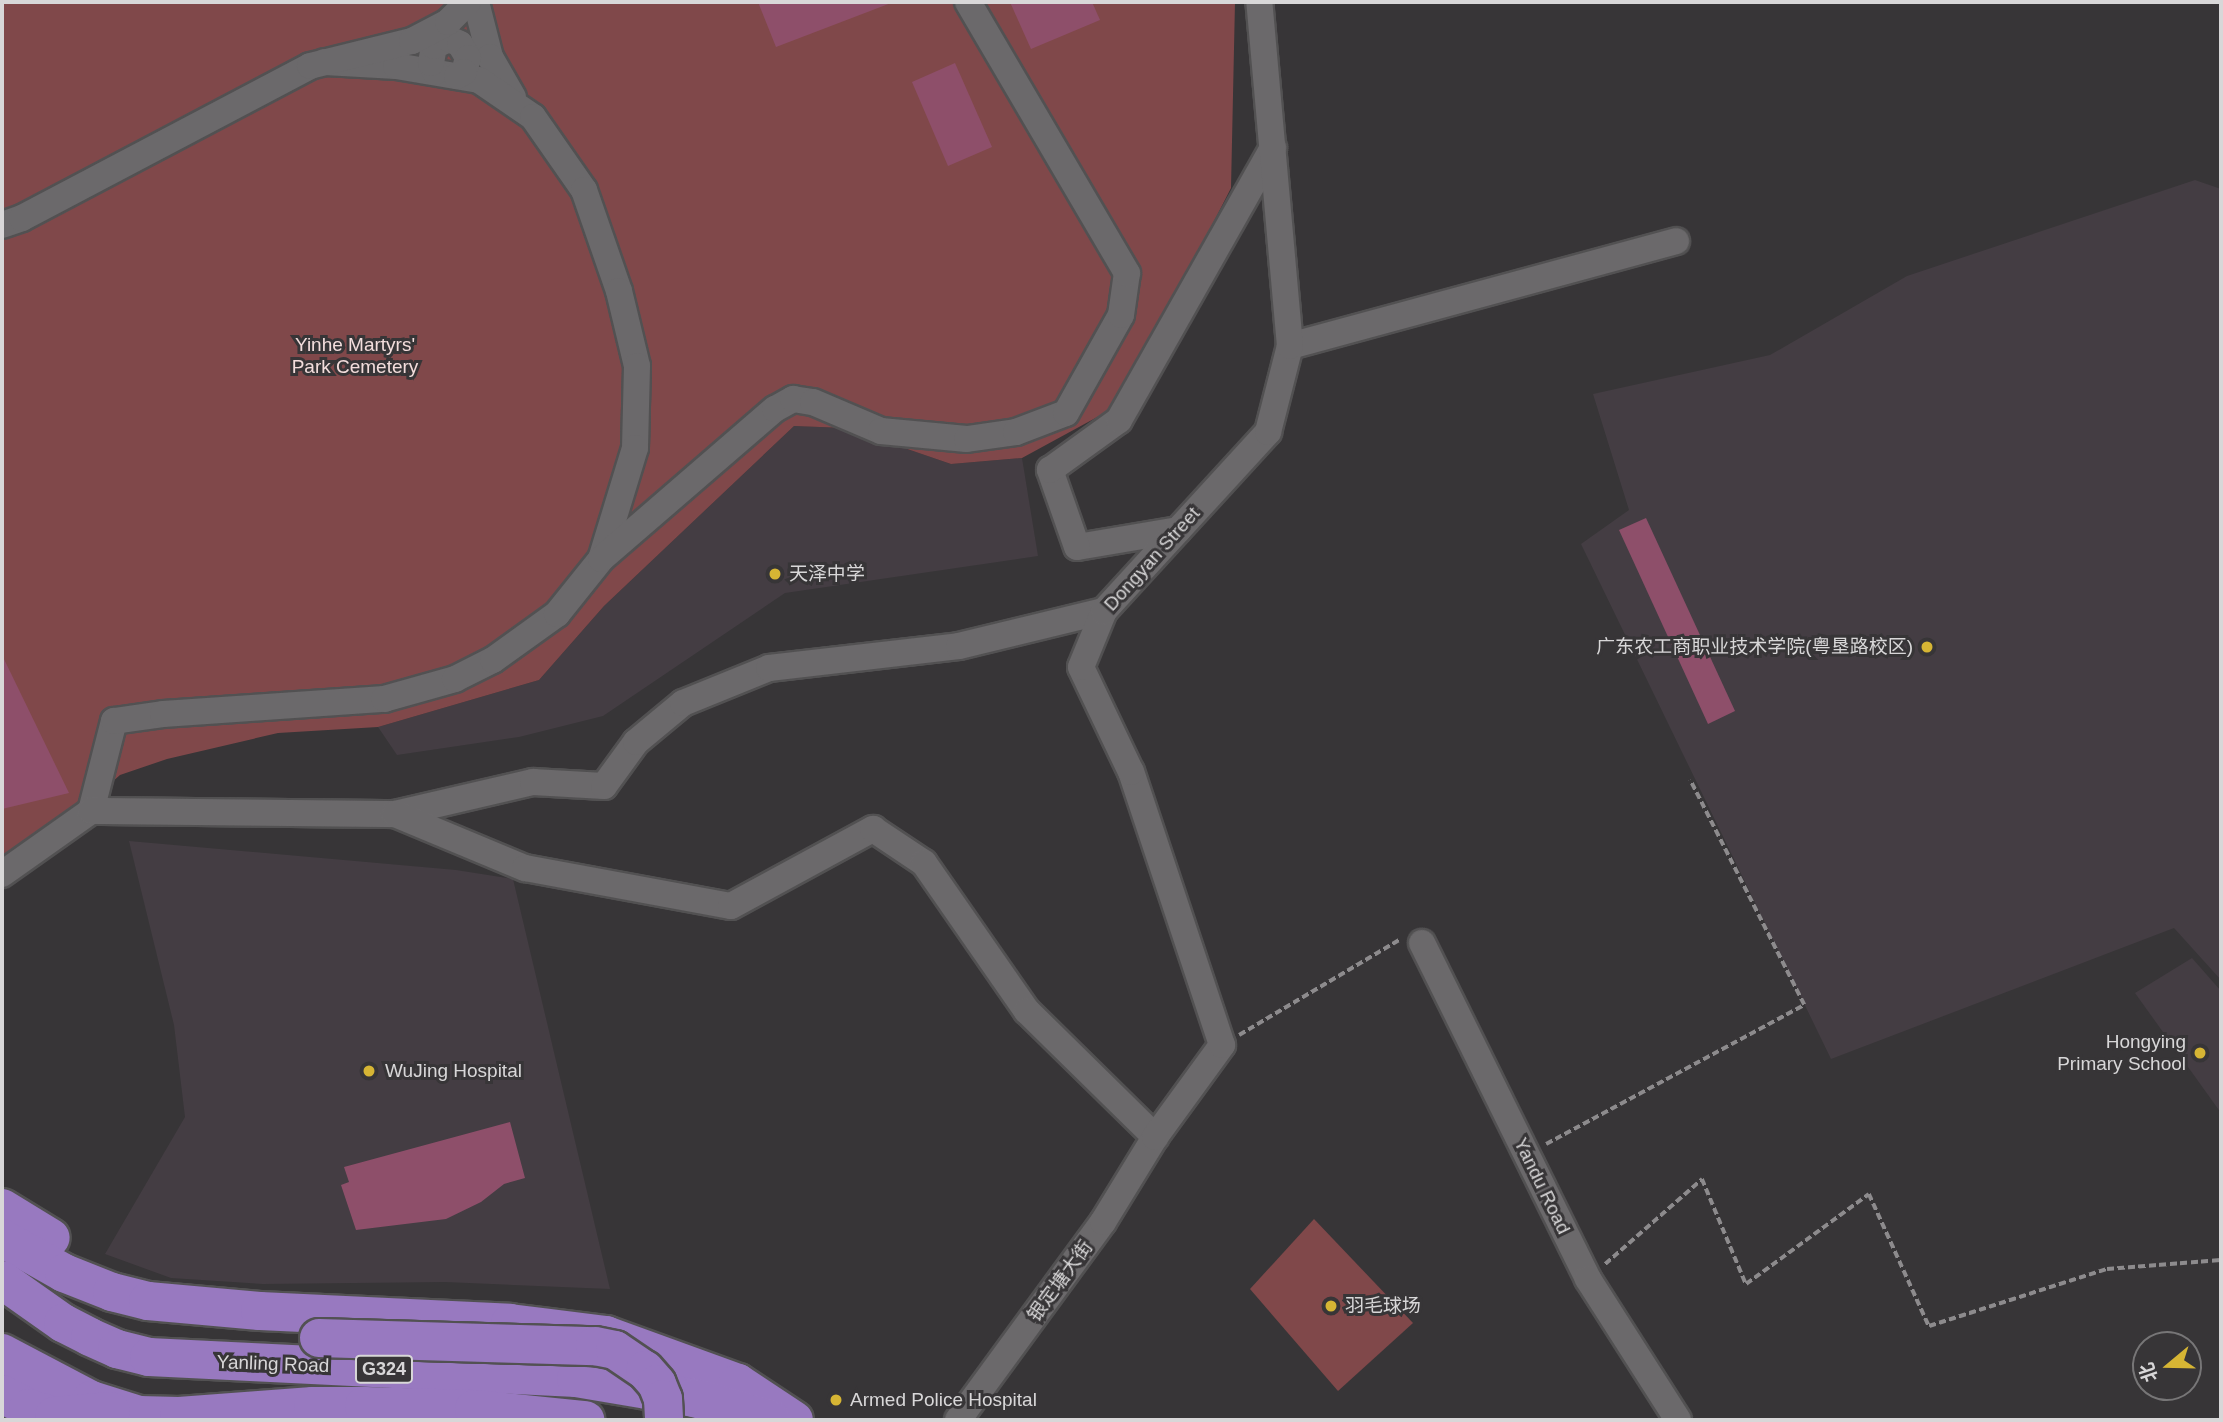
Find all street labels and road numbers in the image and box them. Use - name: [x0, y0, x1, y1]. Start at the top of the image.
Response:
- street label: Dongyan Street: [1099, 502, 1205, 616]
- street label: Yandu Road: [1509, 1134, 1575, 1238]
- street label: 银定塘大街: [1023, 1236, 1097, 1326]
- street label: Yanling Road: [216, 1351, 330, 1377]
- road number: G324: [354, 1354, 414, 1384]

